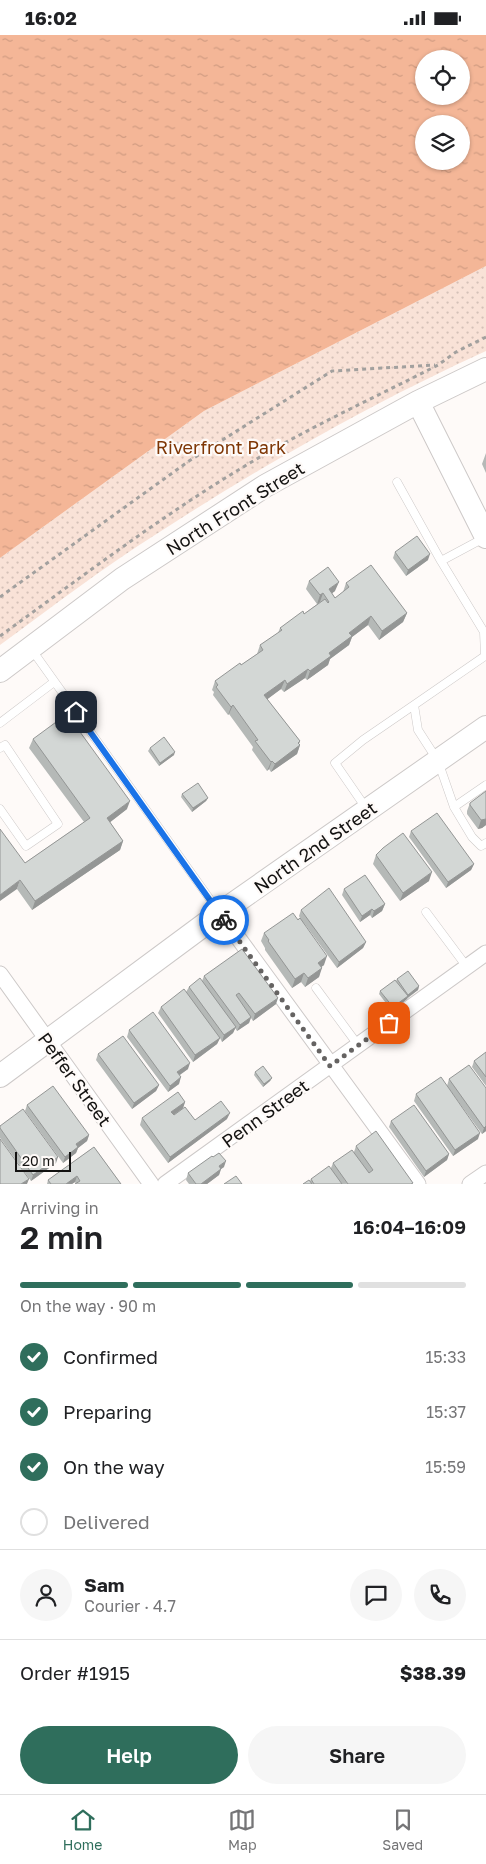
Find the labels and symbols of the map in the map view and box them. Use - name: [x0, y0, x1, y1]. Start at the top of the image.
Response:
- park label: Riverfront Park: [156, 436, 286, 458]
- street label: North Front Street: [162, 457, 308, 559]
- pin: [55, 691, 97, 733]
- street label: North 2nd Street: [249, 796, 381, 898]
- courier: [199, 895, 249, 945]
- pin: [368, 1002, 410, 1044]
- street label: Peffer Street: [34, 1028, 116, 1130]
- street label: Penn Street: [217, 1074, 313, 1152]
- scale bar: [15, 1149, 71, 1172]

